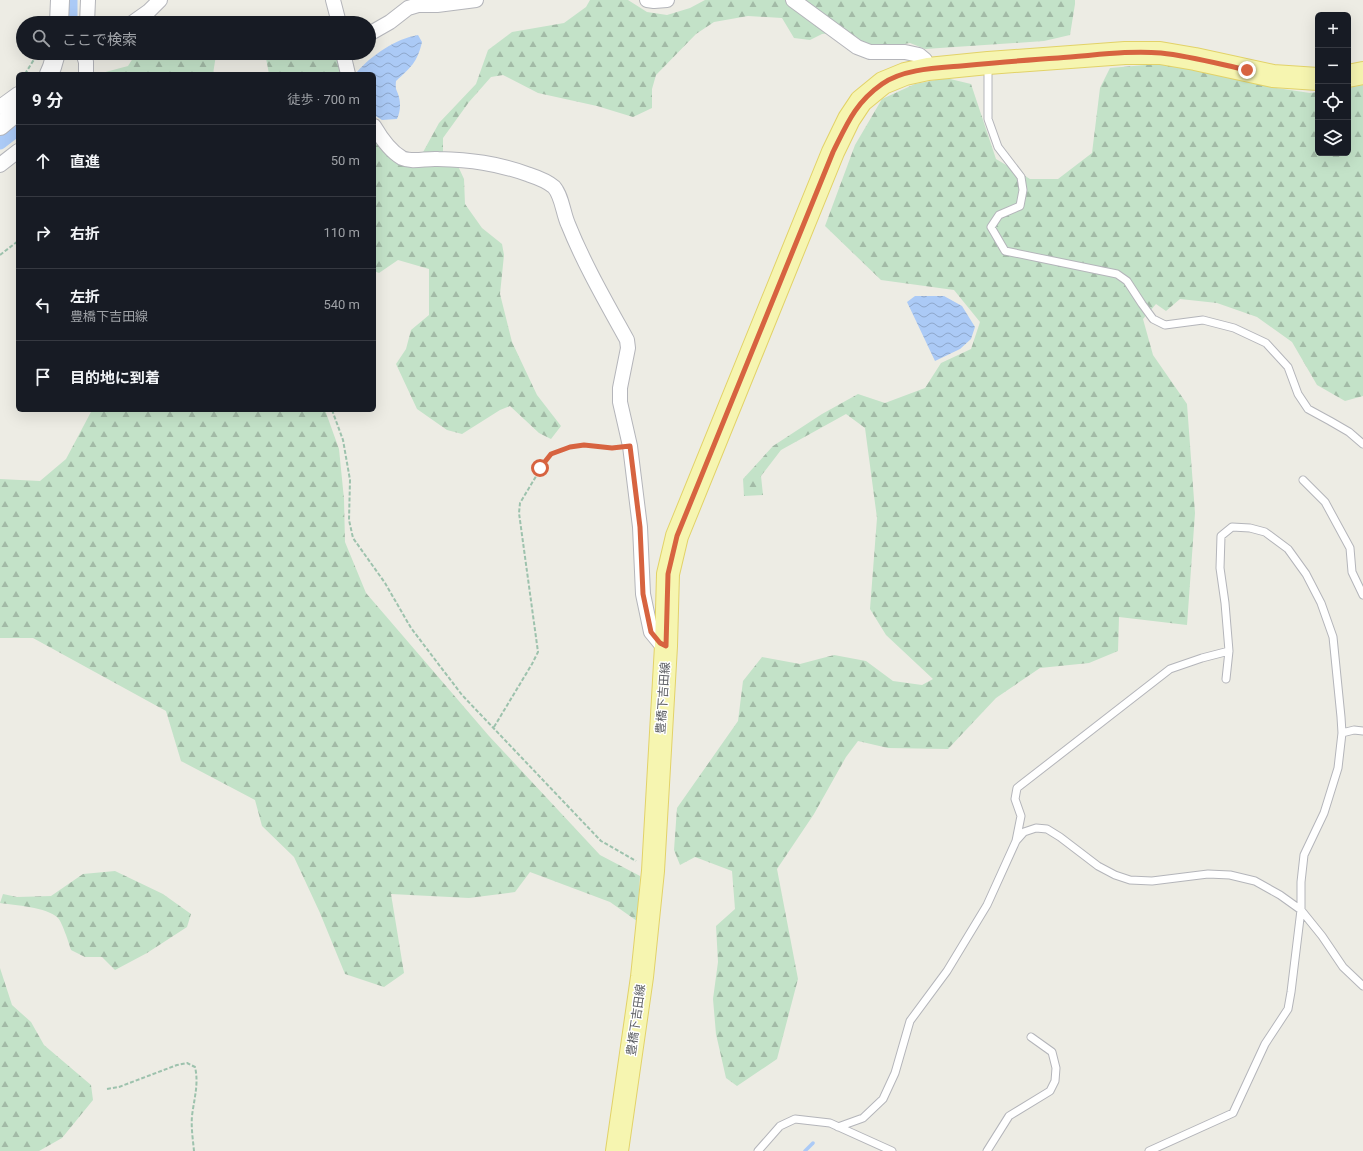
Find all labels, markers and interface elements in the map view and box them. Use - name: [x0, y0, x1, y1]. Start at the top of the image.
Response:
- map controls: [1315, 12, 1351, 156]
- button: +: [1315, 12, 1351, 48]
- search box: [16, 16, 376, 60]
- icon: search: [30, 27, 52, 49]
- text: ここで検索: [62, 31, 137, 49]
- button: −: [1315, 48, 1351, 84]
- route end: [1238, 61, 1256, 79]
- button: locate: [1315, 84, 1351, 120]
- text: 9 分: [32, 90, 63, 110]
- text: 徒歩 · 700 m: [288, 92, 360, 107]
- button: layers: [1315, 120, 1351, 156]
- icon: ahead: [32, 150, 54, 172]
- text: 直進: [70, 153, 100, 171]
- text: 50 m: [331, 153, 360, 168]
- icon: right: [32, 222, 54, 244]
- text: 右折: [70, 225, 100, 243]
- text: 110 m: [323, 225, 360, 240]
- text: 左折: [70, 288, 100, 306]
- icon: left: [32, 294, 54, 316]
- text: 540 m: [323, 297, 360, 312]
- text: 豊橋下吉田線: [70, 309, 148, 324]
- icon: arrive: [32, 366, 54, 388]
- text: 目的地に到着: [70, 369, 160, 387]
- route start: [531, 459, 549, 477]
- street label: 豊橋下吉田線: [654, 662, 672, 734]
- street label: 豊橋下吉田線: [624, 983, 648, 1057]

